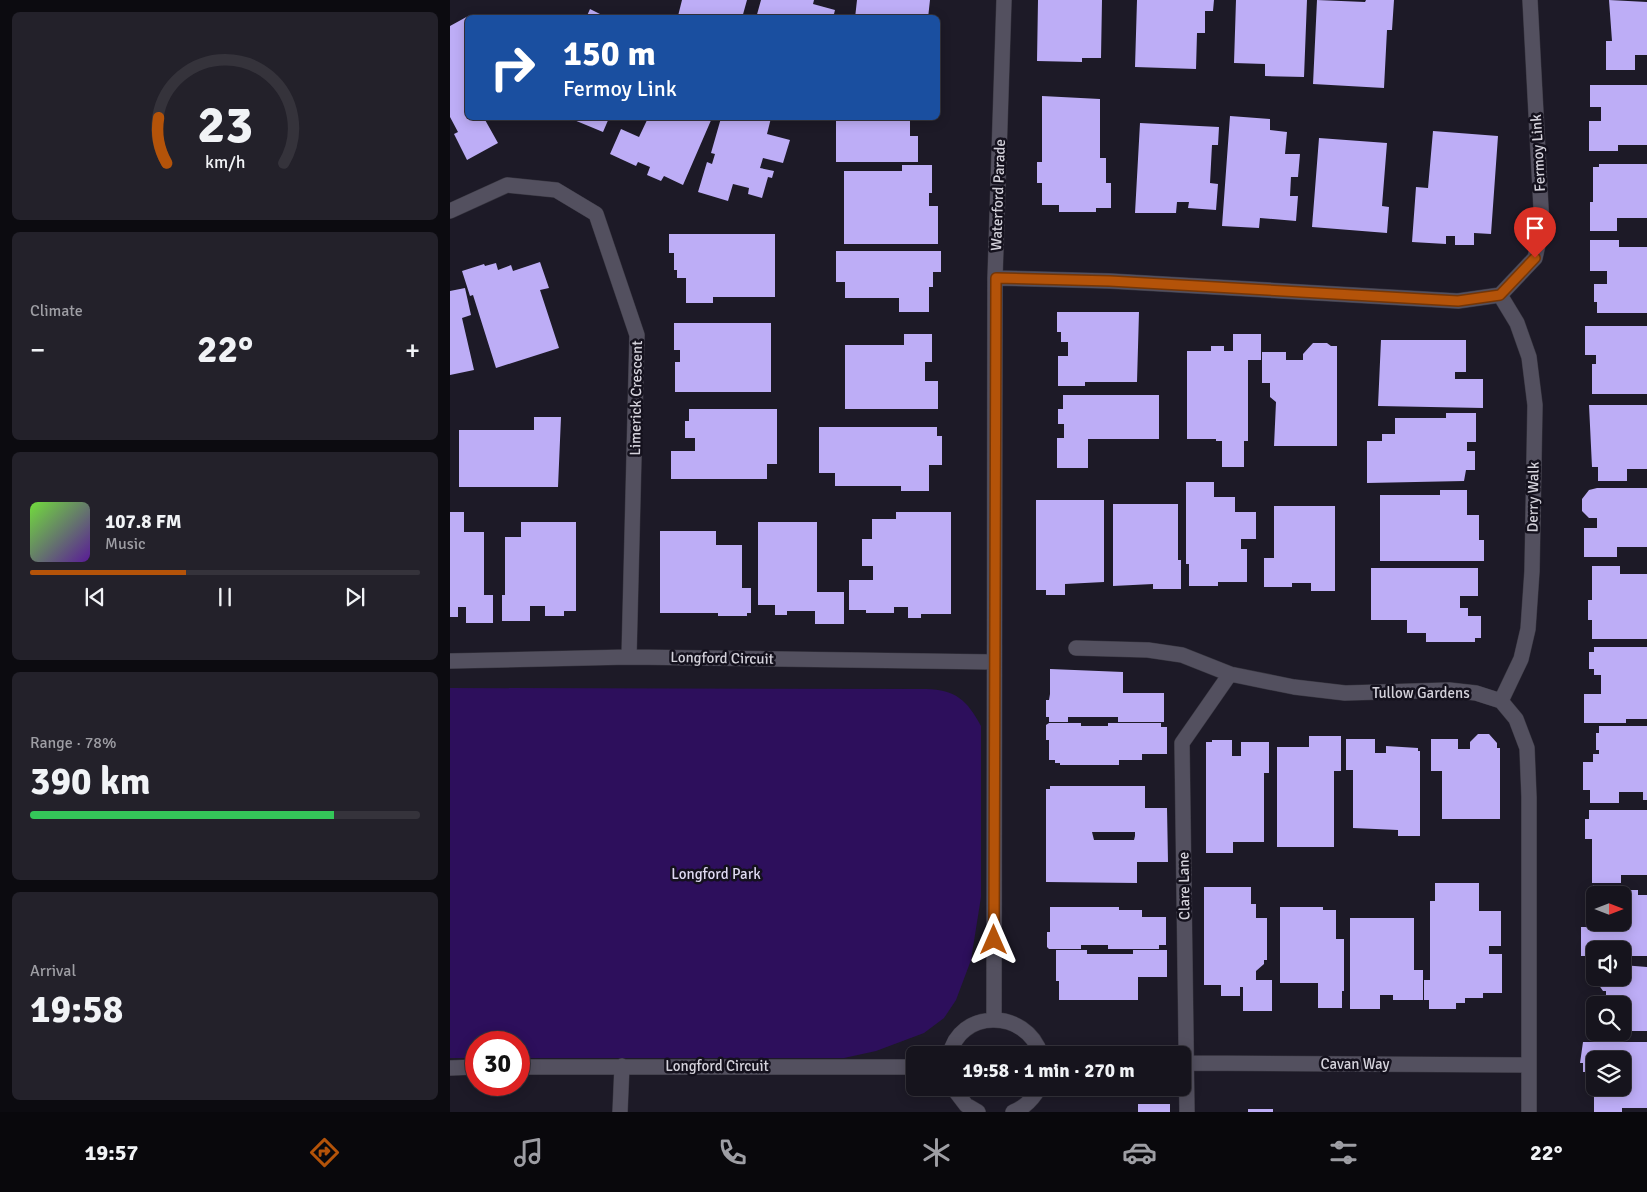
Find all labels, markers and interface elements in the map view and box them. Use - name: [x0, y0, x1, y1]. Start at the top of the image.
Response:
- text: 150 m: [563, 32, 656, 75]
- icon: right: [480, 35, 545, 100]
- text: Fermoy Link: [563, 75, 677, 102]
- text: 23: [197, 93, 253, 157]
- street label: Fermoy Link: [1527, 113, 1549, 192]
- street label: Waterford Parade: [987, 139, 1009, 251]
- text: km/h: [205, 151, 245, 173]
- pin: [1514, 207, 1556, 258]
- icon: arrive: [1521, 214, 1549, 242]
- text: Climate: [30, 301, 83, 321]
- text: 22°: [197, 326, 253, 373]
- text: −: [30, 333, 45, 367]
- text: +: [405, 333, 420, 367]
- street label: Limerick Crescent: [626, 340, 646, 456]
- street label: Derry Walk: [1523, 461, 1543, 533]
- text: 107.8 FM: [105, 510, 182, 534]
- text: Music: [105, 534, 146, 554]
- icon: previous: [81, 583, 109, 611]
- icon: pause: [211, 583, 239, 611]
- icon: next: [341, 583, 369, 611]
- street label: Longford Circuit: [670, 648, 774, 668]
- street label: Tullow Gardens: [1372, 684, 1470, 702]
- text: Range · 78%: [30, 733, 116, 753]
- text: 390 km: [30, 758, 151, 805]
- street label: Clare Lane: [1174, 852, 1194, 920]
- park label: Longford Park: [671, 865, 761, 883]
- north arrow: [1586, 886, 1631, 931]
- map controls: [1586, 886, 1631, 1096]
- position arrow: [967, 913, 1019, 965]
- button: sound: [1586, 941, 1631, 986]
- text: Arrival: [30, 961, 76, 981]
- text: 19:58: [30, 986, 123, 1033]
- button: search: [1586, 996, 1631, 1041]
- speed limit sign: 30: [465, 1031, 530, 1096]
- button: layers: [1586, 1051, 1631, 1096]
- street label: Cavan Way: [1321, 1055, 1389, 1073]
- street label: Longford Circuit: [665, 1057, 769, 1075]
- text: 19:58 · 1 min · 270 m: [962, 1059, 1135, 1083]
- icon: directions: [307, 1135, 342, 1170]
- icon: music: [511, 1135, 546, 1170]
- icon: phone: [715, 1135, 750, 1170]
- icon: climate: [919, 1135, 954, 1170]
- icon: car: [1122, 1135, 1157, 1170]
- icon: filters: [1326, 1135, 1361, 1170]
- text: 19:57: [84, 1139, 138, 1166]
- text: 22°: [1530, 1139, 1563, 1166]

